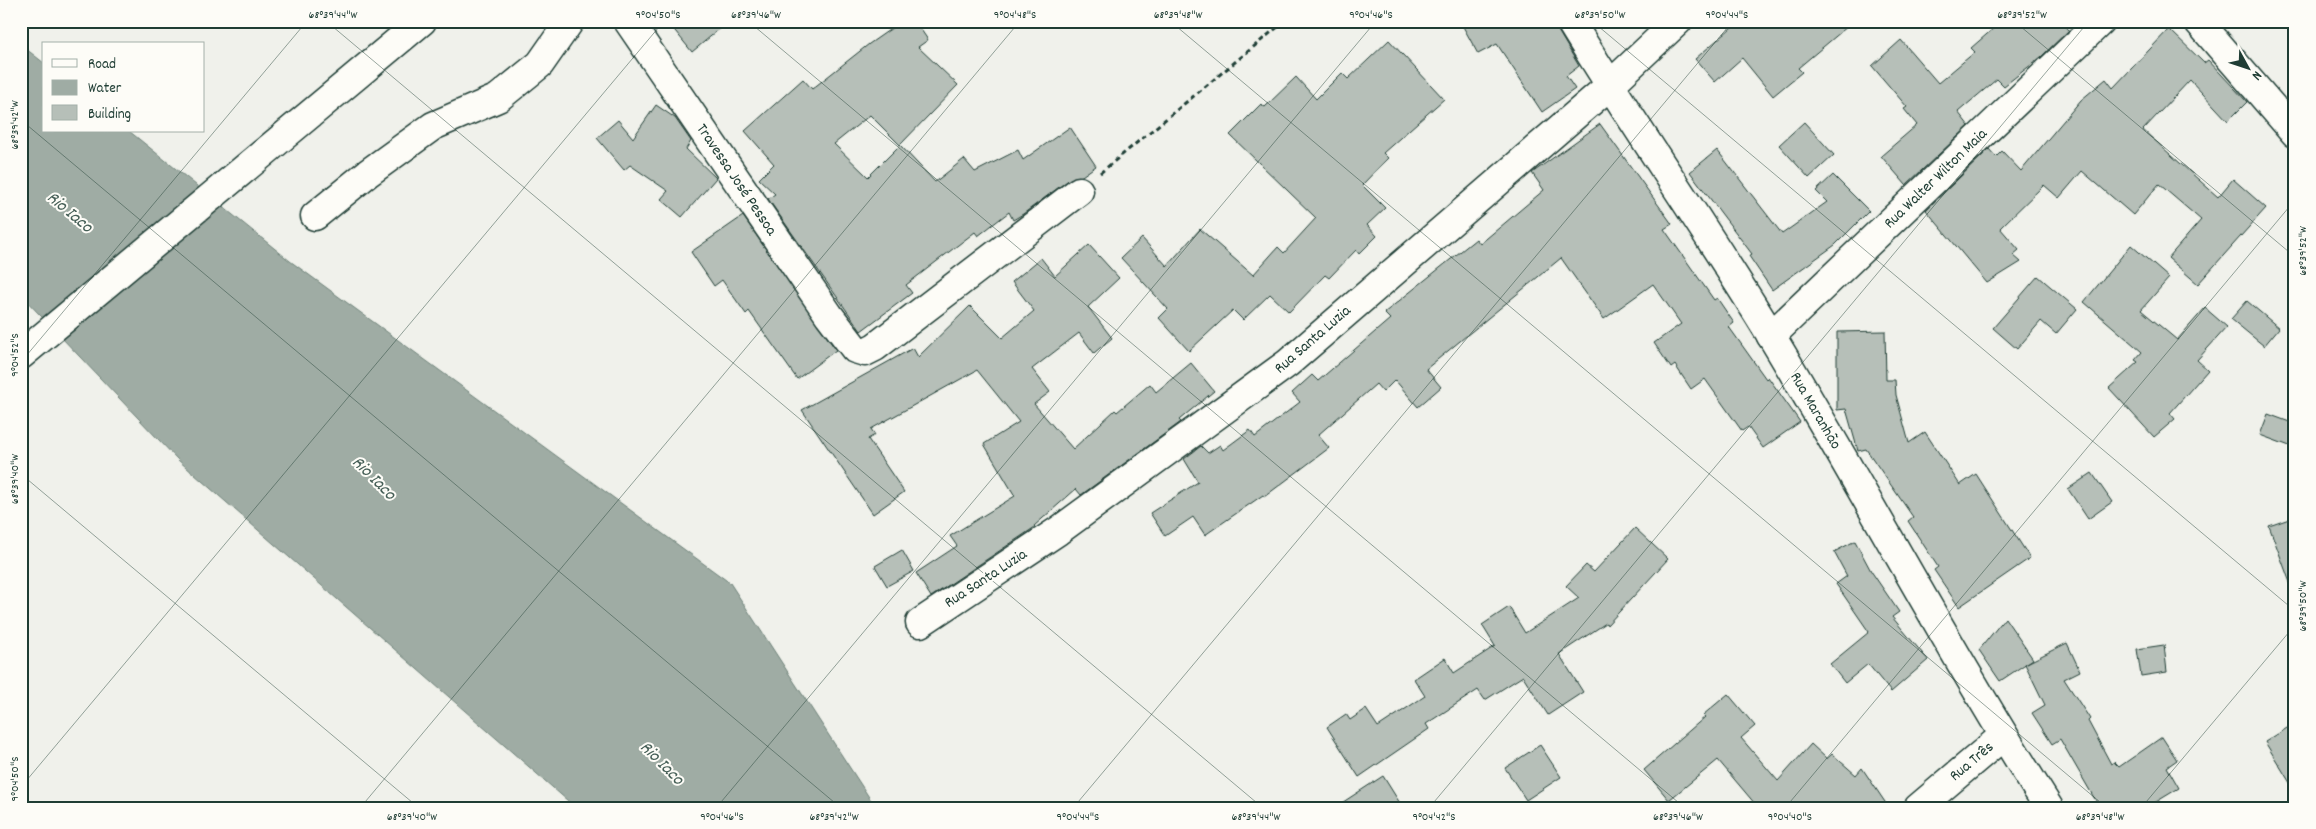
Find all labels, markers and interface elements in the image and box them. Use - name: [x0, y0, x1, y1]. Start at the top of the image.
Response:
- text: 68°39'44"W: [309, 7, 358, 24]
- text: 9°04'50"S: [636, 7, 680, 24]
- text: 68°39'46"W: [731, 7, 781, 24]
- text: 9°04'48"S: [994, 7, 1036, 24]
- text: 68°39'48"W: [1154, 7, 1202, 24]
- text: 9°04'46"S: [1349, 7, 1393, 24]
- text: 68°39'50"W: [1575, 7, 1626, 24]
- text: 9°04'44"S: [1706, 7, 1748, 24]
- text: 68°39'52"W: [1997, 7, 2047, 24]
- legend: [42, 42, 205, 132]
- north arrow: [2224, 42, 2274, 92]
- text: Road: [88, 54, 116, 76]
- text: N: [2246, 66, 2266, 84]
- text: Water: [88, 78, 122, 100]
- text: 68°39'42"W: [7, 100, 24, 150]
- text: Building: [88, 104, 131, 126]
- street label: Travessa José Pessoa: [690, 119, 782, 241]
- street label: Rua Walter Wilton Maia: [1879, 123, 1993, 235]
- water label: Rio Iaco: [40, 186, 98, 240]
- text: 68°39'52"W: [2295, 226, 2312, 276]
- street label: Rua Santa Luzia: [1270, 300, 1357, 380]
- text: 9°04'52"S: [7, 333, 24, 377]
- street label: Rua Maranhão: [1784, 368, 1846, 454]
- water label: Rio Iaco: [345, 451, 401, 507]
- text: 68°39'40"W: [7, 454, 24, 504]
- street label: Rua Santa Luzia: [940, 543, 1032, 614]
- text: 68°39'50"W: [2295, 580, 2312, 632]
- water label: Rio Iaco: [633, 736, 689, 792]
- street label: Rua Três: [1945, 736, 1999, 787]
- text: 9°04'50"S: [7, 757, 24, 801]
- text: 68°39'40"W: [387, 809, 437, 826]
- text: 9°04'46"S: [700, 809, 744, 826]
- text: 68°39'42"W: [809, 809, 859, 826]
- text: 9°04'44"S: [1057, 809, 1099, 826]
- text: 68°39'44"W: [1232, 809, 1281, 826]
- text: 9°04'42"S: [1412, 809, 1456, 826]
- text: 68°39'46"W: [1653, 809, 1703, 826]
- text: 9°04'40"S: [1768, 809, 1812, 826]
- text: 68°39'48"W: [2076, 809, 2124, 826]

